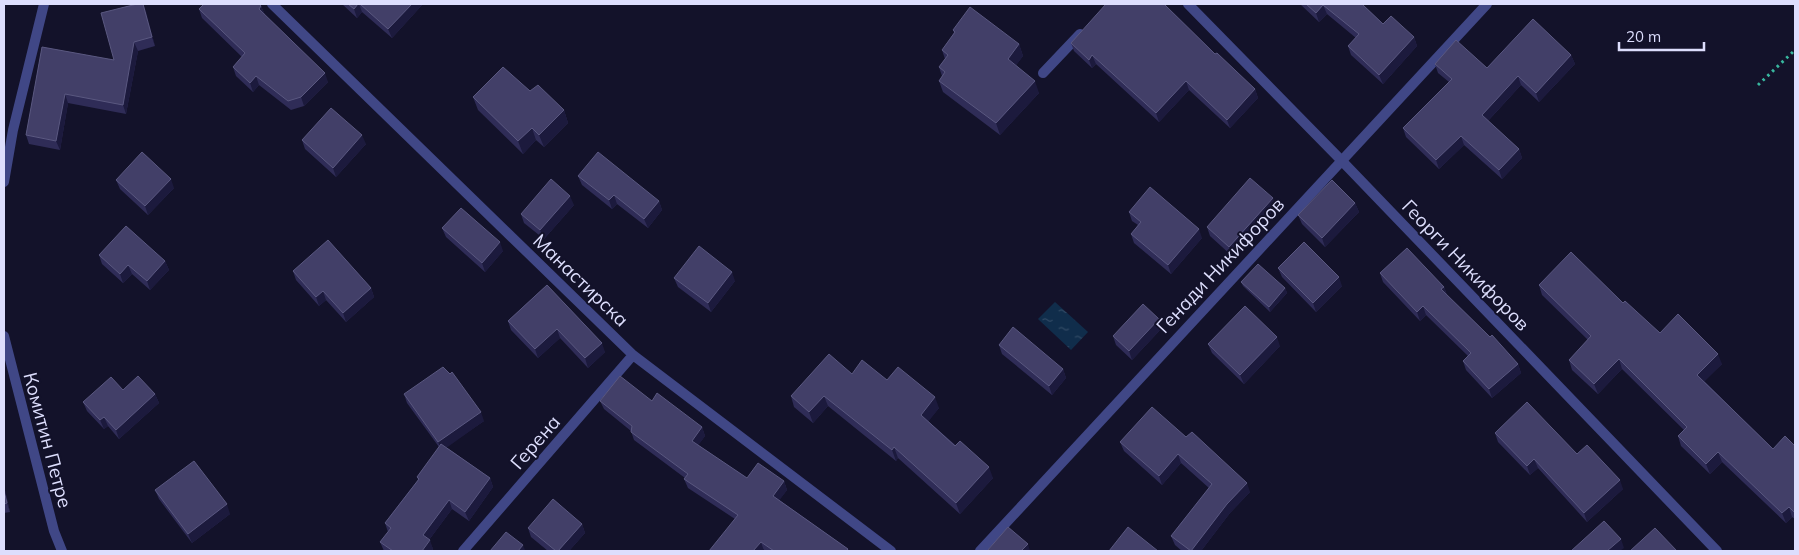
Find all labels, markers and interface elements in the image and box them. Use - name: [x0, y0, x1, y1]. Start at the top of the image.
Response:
- scale bar: [1619, 20, 1704, 52]
- text: 20 m: [1626, 27, 1661, 46]
- street label: Генади Никифоров: [1151, 192, 1289, 338]
- street label: Георги Никифоров: [1397, 194, 1535, 336]
- street label: Манастирска: [528, 229, 634, 331]
- street label: Комитин Петре: [18, 369, 78, 511]
- street label: Герена: [505, 410, 565, 474]

